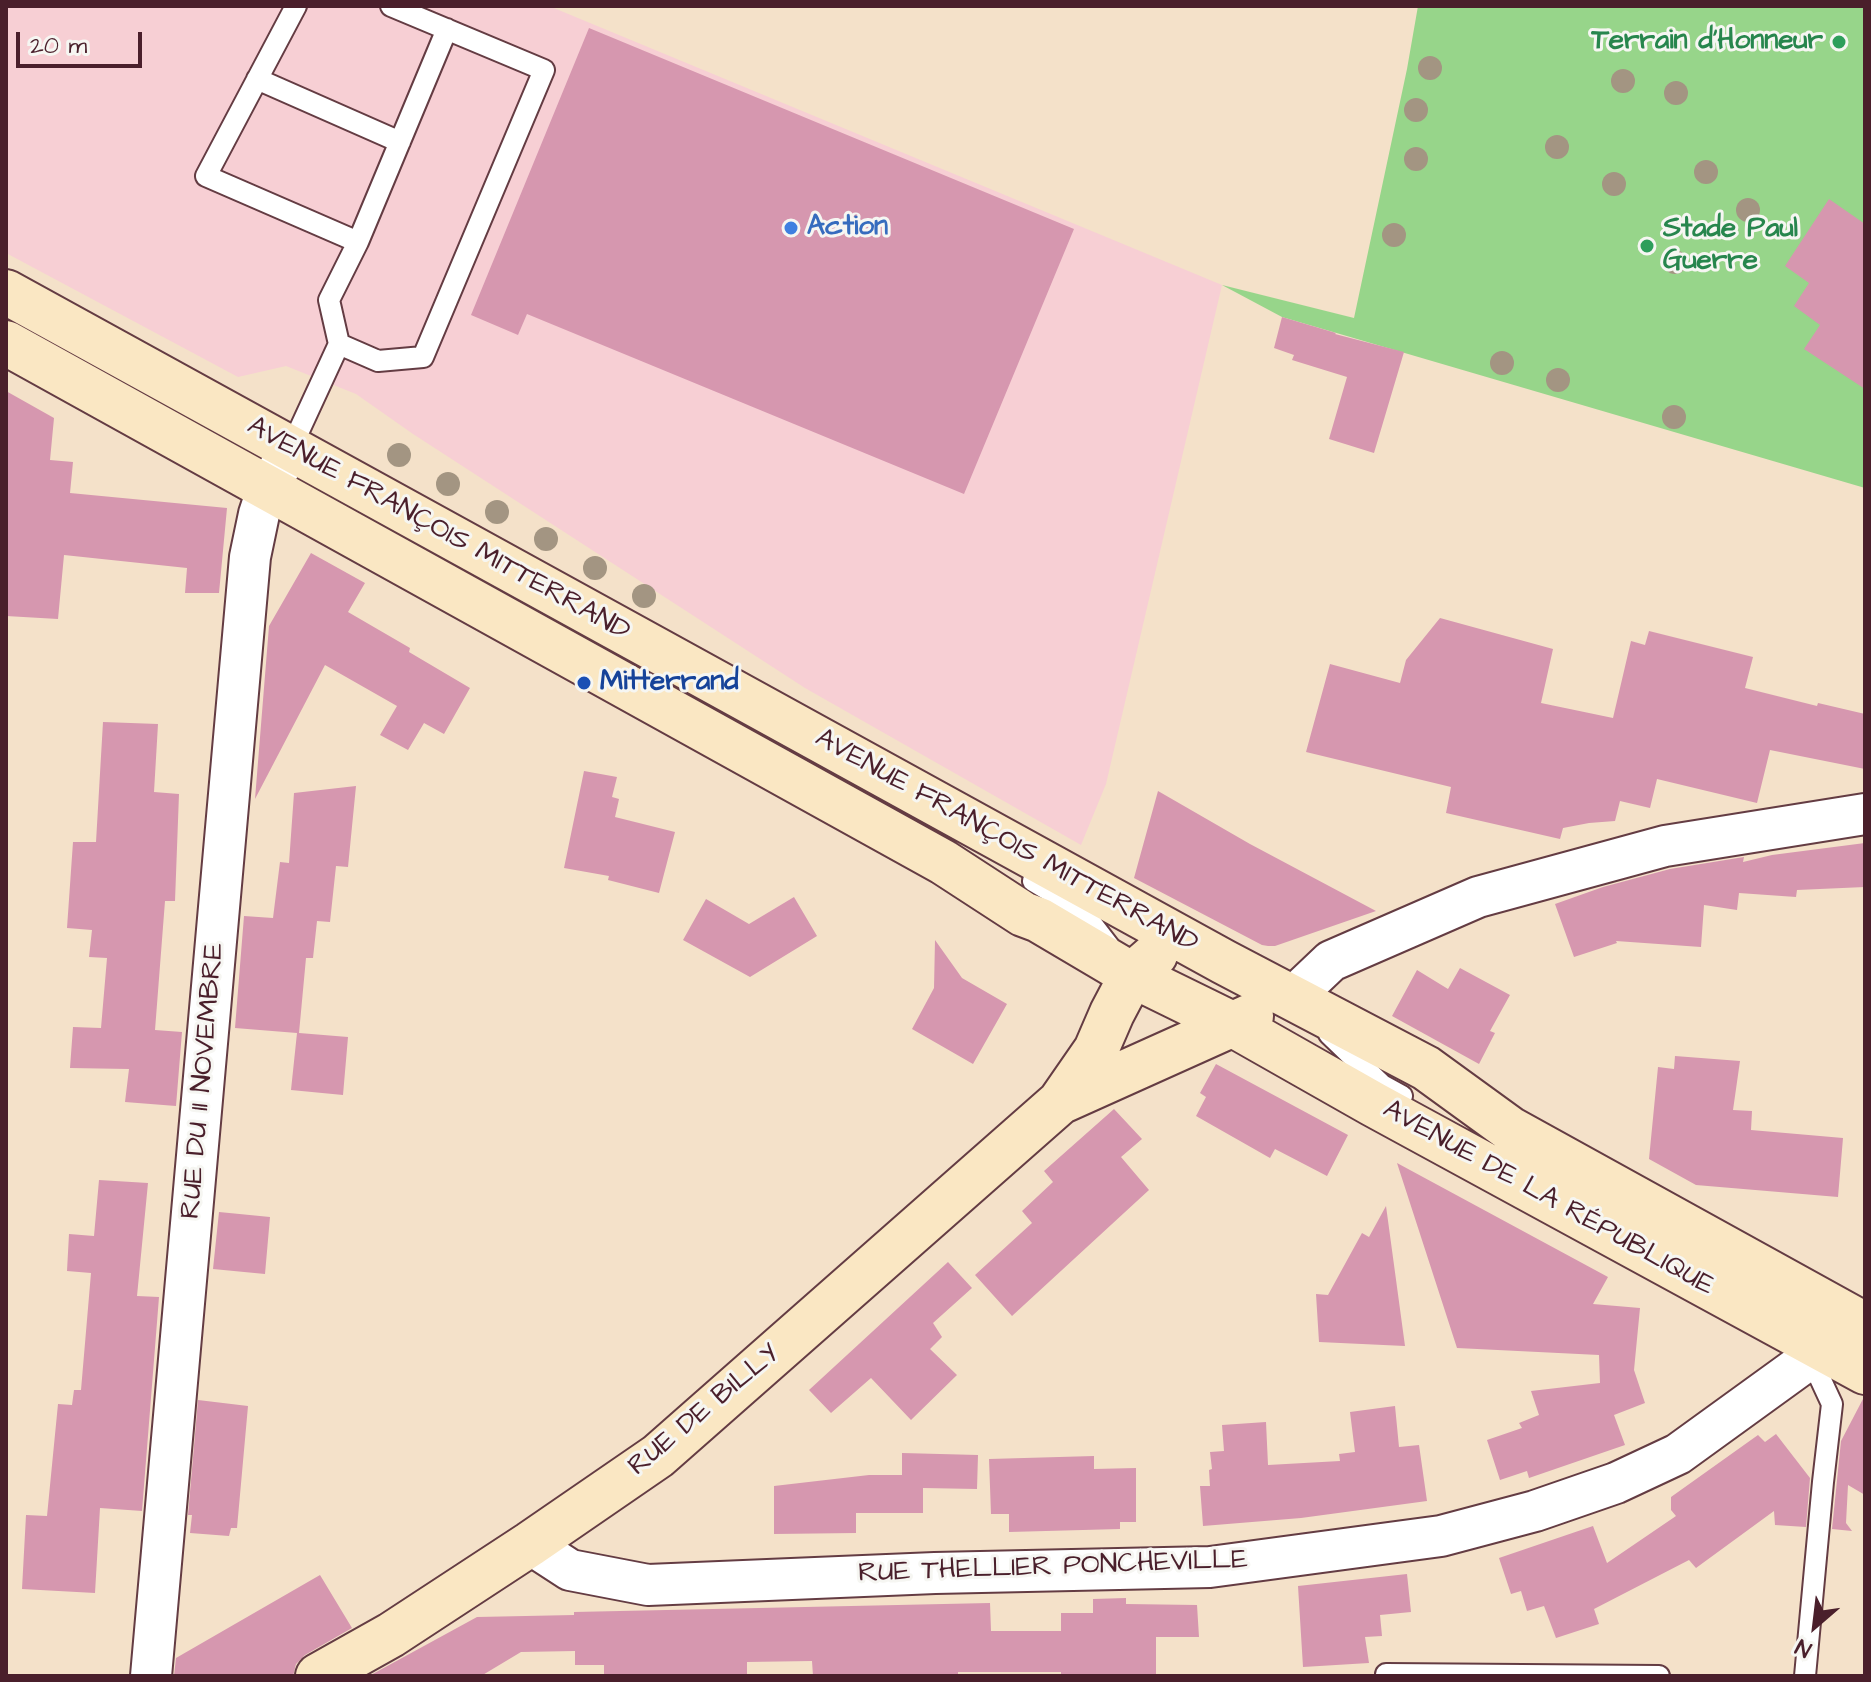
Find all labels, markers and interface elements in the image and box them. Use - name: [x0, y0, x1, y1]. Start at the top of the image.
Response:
- scale bar: [20, 16, 146, 66]
- place label: Terrain d'Honneur: [1591, 25, 1823, 59]
- text: 20 m: [30, 29, 87, 63]
- marker: Terrain d'Honneur: [1830, 33, 1848, 51]
- place label: Action: [807, 211, 888, 245]
- place label: Stade Paul Guerre: [1663, 213, 1798, 279]
- marker: Action: [782, 219, 800, 237]
- marker: Stade Paul Guerre: [1638, 237, 1656, 255]
- street label: AVENUE FRANÇOIS MITTERRAND: [241, 410, 635, 650]
- place label: Mitterrand: [600, 666, 739, 700]
- marker: Mitterrand: [575, 674, 593, 692]
- street label: AVENUE FRANÇOIS MITTERRAND: [809, 722, 1203, 962]
- street label: RUE DU 11 NOVEMBRE: [175, 942, 233, 1220]
- street label: AVENUE DE LA RÉPUBLIQUE: [1377, 1094, 1719, 1304]
- street label: RUE DE BILLY: [622, 1338, 788, 1484]
- street label: RUE THELLIER PONCHEVILLE: [858, 1544, 1248, 1592]
- north arrow: [1775, 1586, 1855, 1666]
- text: N: [1790, 1631, 1817, 1665]

